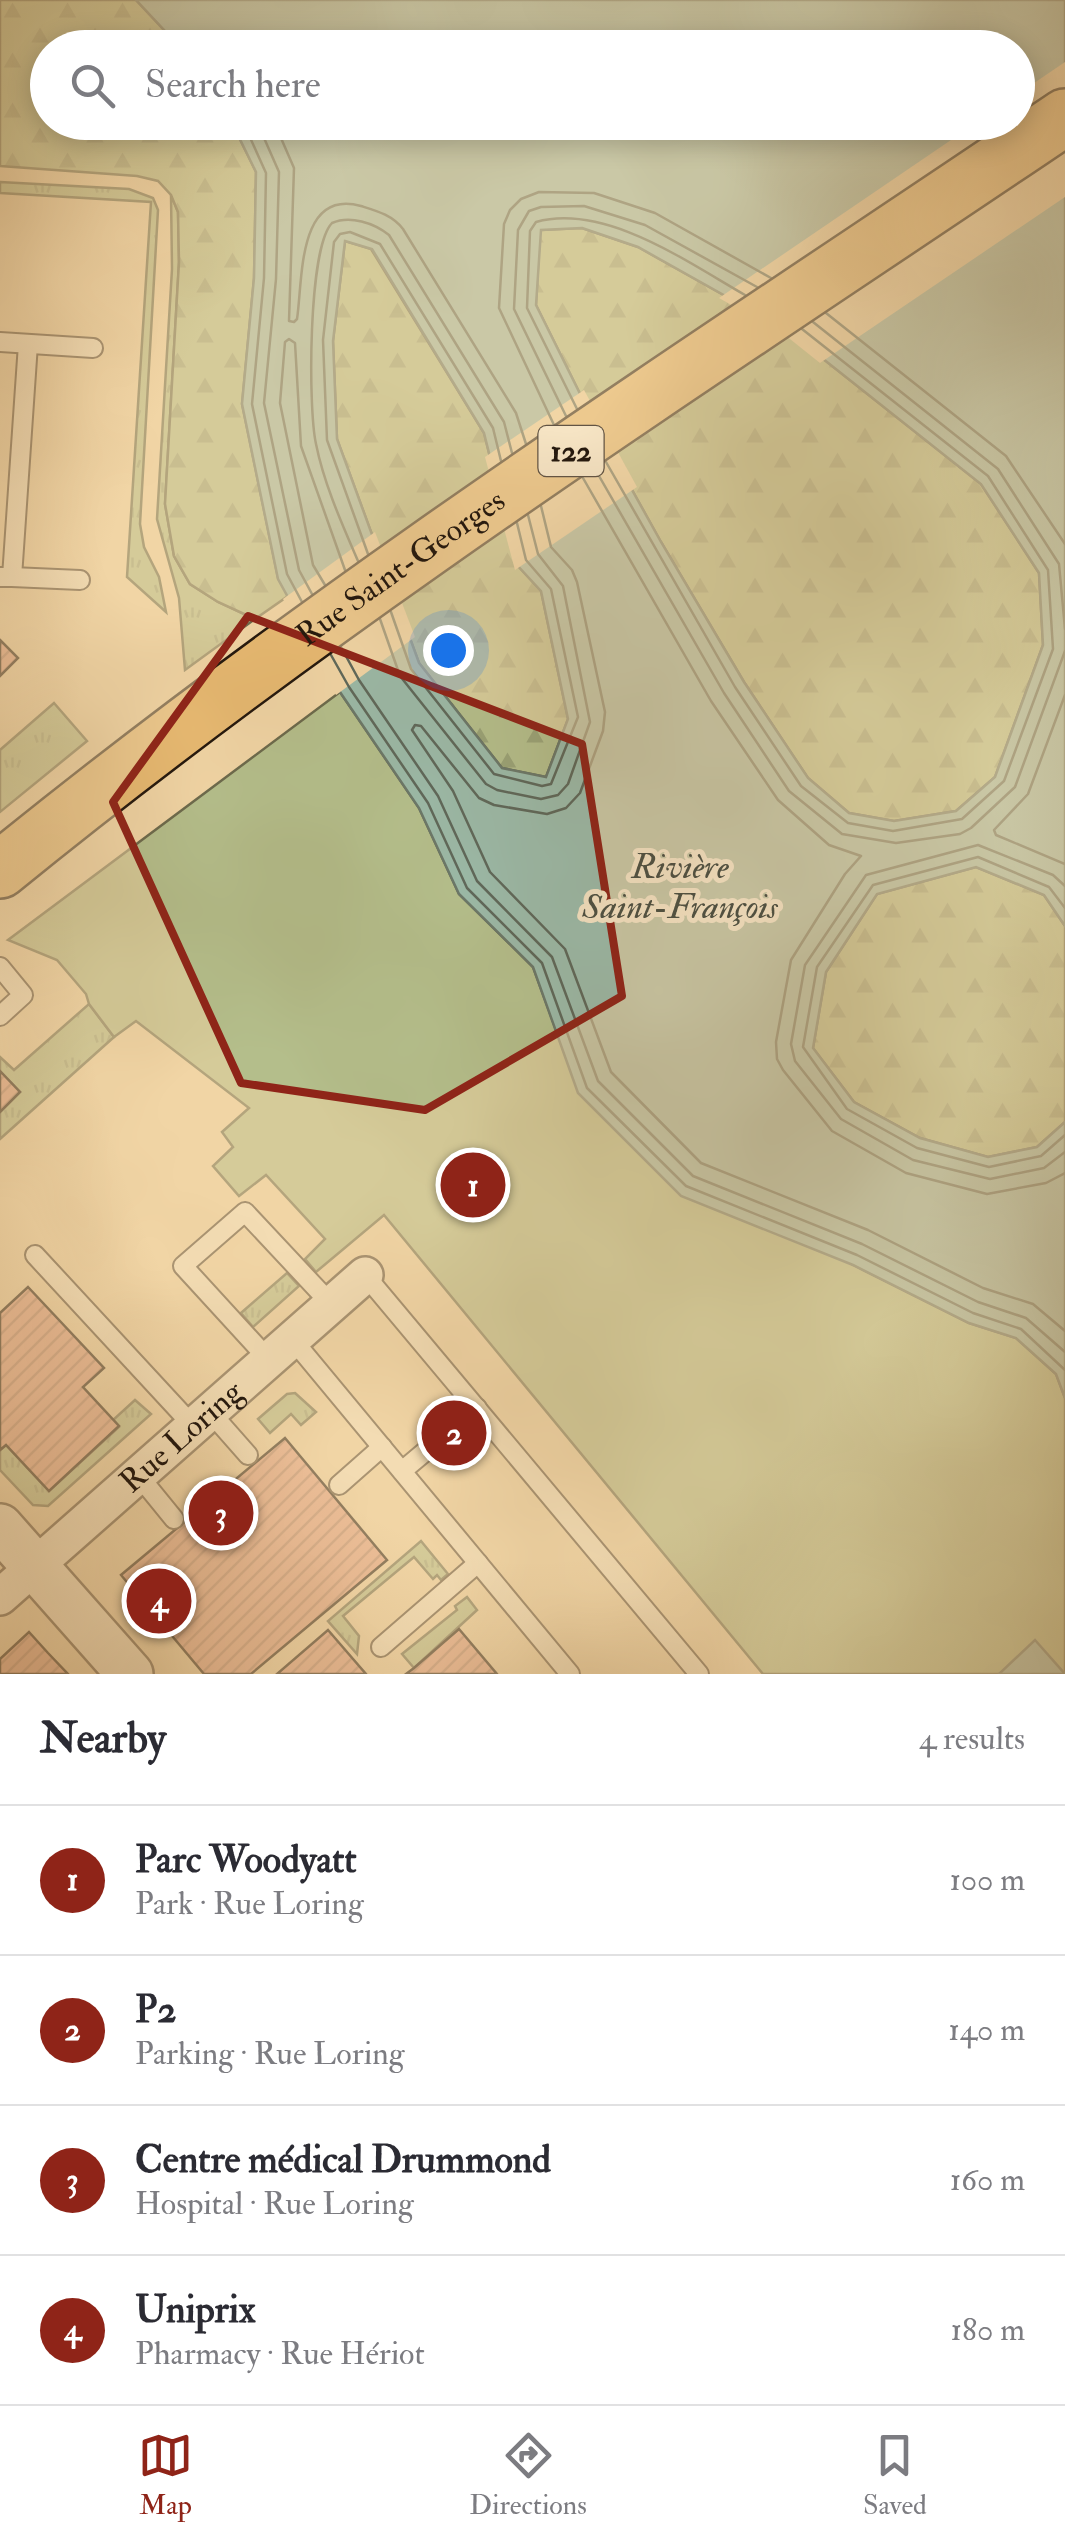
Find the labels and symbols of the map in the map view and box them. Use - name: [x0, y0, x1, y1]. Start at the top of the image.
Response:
- road number: 122: [538, 426, 604, 476]
- street label: Rue Saint-Georges: [289, 480, 513, 656]
- your location: [423, 625, 474, 676]
- water label: Rivière Saint-François: [581, 845, 779, 929]
- pin: 1: [440, 1148, 506, 1222]
- street label: Rue Loring: [112, 1371, 252, 1502]
- pin: 2: [422, 1396, 486, 1470]
- pin: 3: [188, 1476, 254, 1550]
- pin: 4: [126, 1564, 192, 1638]

